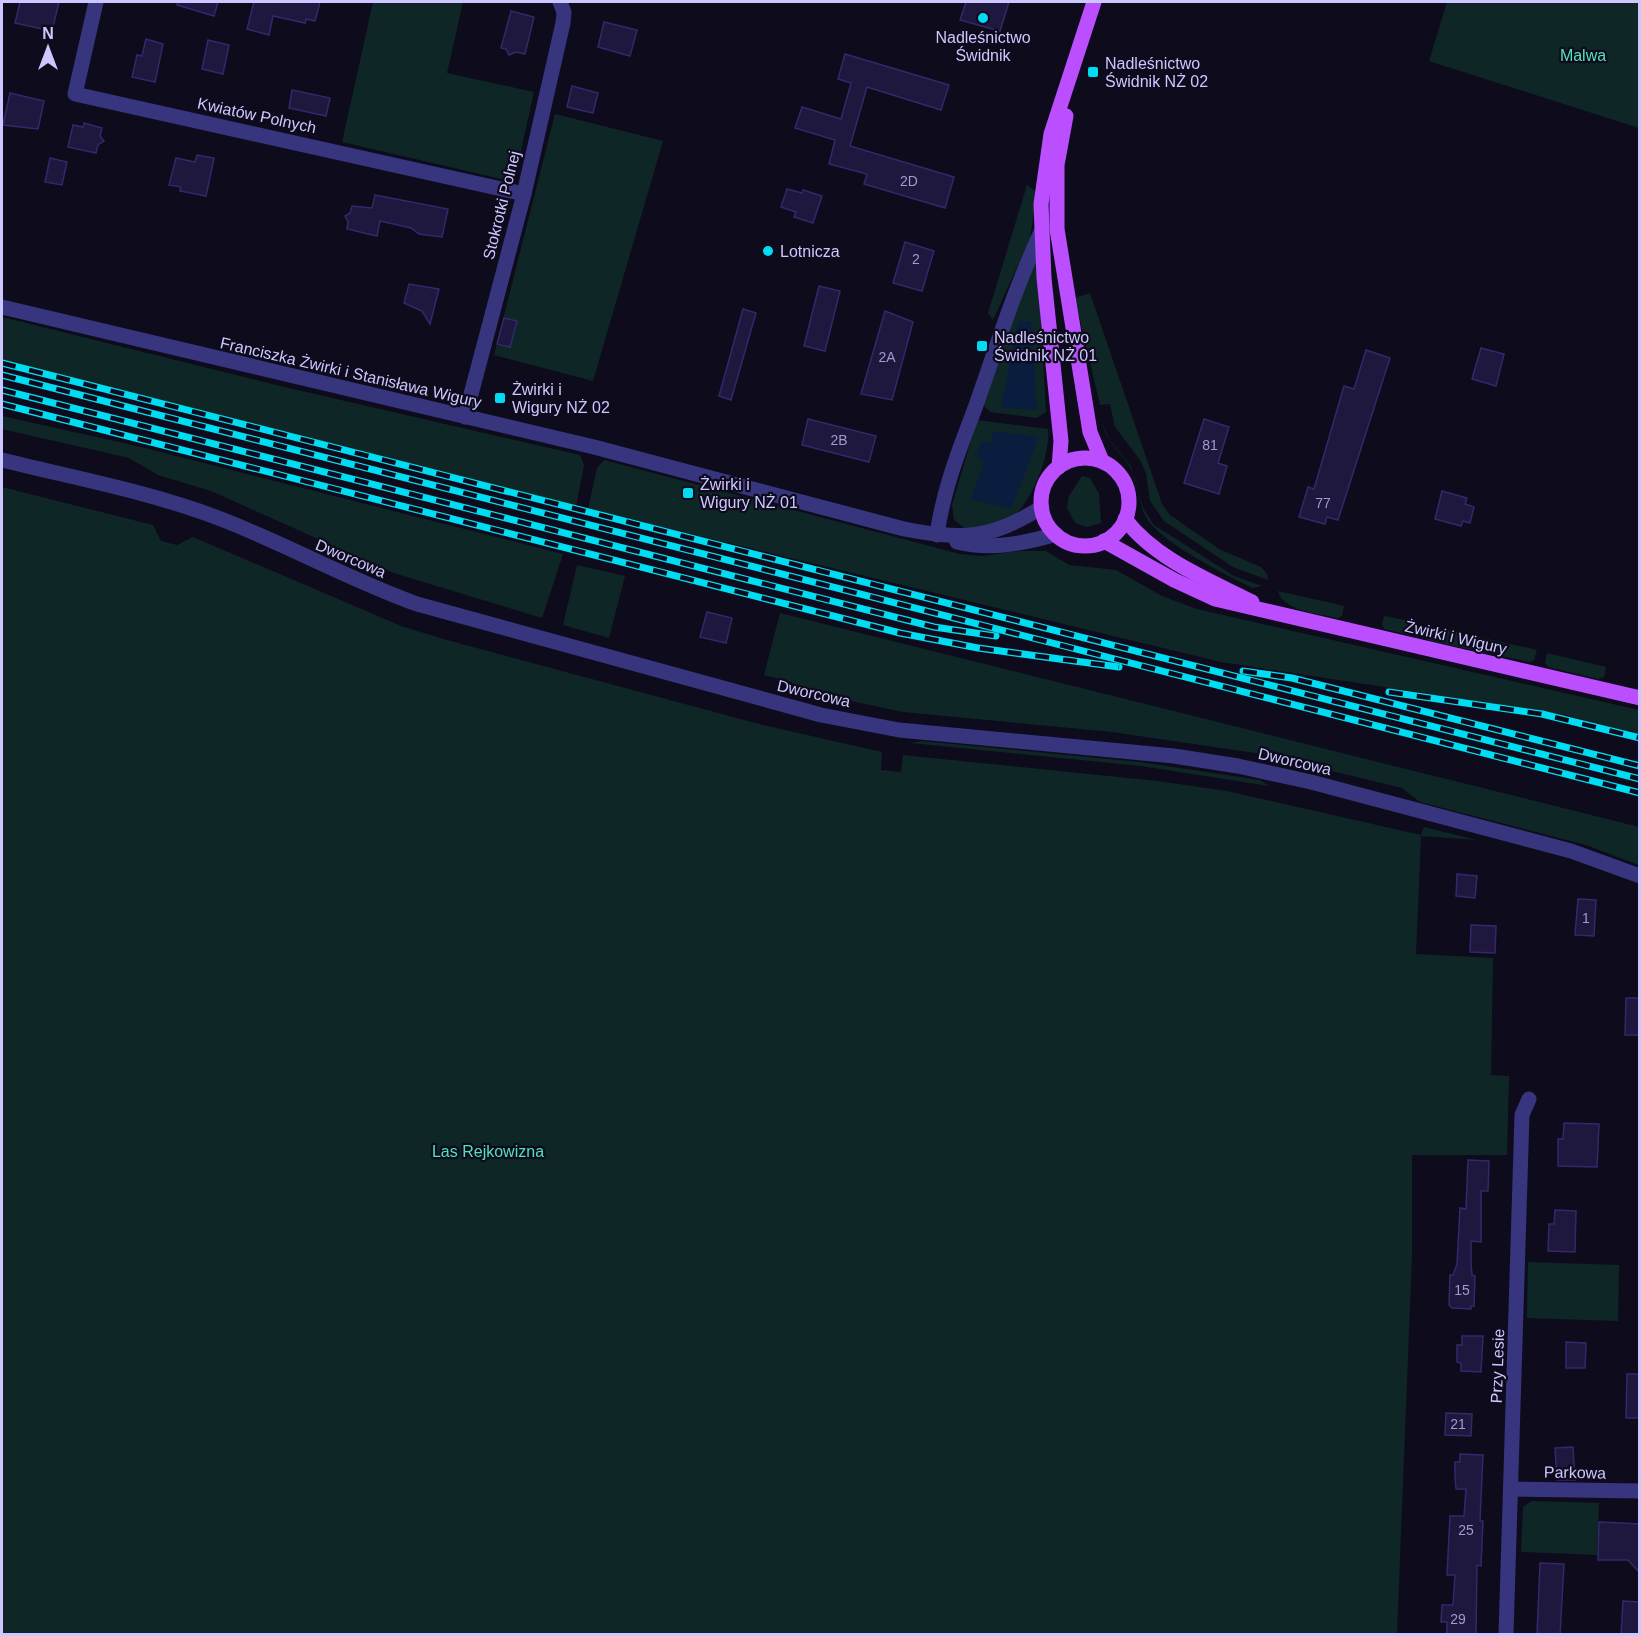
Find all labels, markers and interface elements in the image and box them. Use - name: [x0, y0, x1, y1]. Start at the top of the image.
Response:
- marker: Nadleśnictwo Świdnik: [976, 11, 990, 25]
- north arrow: [18, 18, 78, 78]
- text: N: [42, 25, 54, 42]
- place label: Nadleśnictwo Świdnik: [935, 29, 1031, 64]
- park label: Malwa: [1560, 47, 1606, 64]
- place label: Nadleśnictwo Świdnik NŻ 02: [1105, 55, 1208, 90]
- marker: Nadleśnictwo Świdnik NŻ 02: [1086, 65, 1100, 79]
- street label: Kwiatów Polnych: [196, 95, 318, 136]
- street label: Stokrotki Polnej: [480, 149, 523, 261]
- house number: 2D: [900, 173, 918, 189]
- place label: Lotnicza: [780, 243, 840, 260]
- marker: Lotnicza: [761, 244, 775, 258]
- house number: 2: [912, 251, 920, 267]
- place label: Nadleśnictwo Świdnik NŻ 01: [994, 329, 1097, 364]
- street label: Franciszka Żwirki i Stanisława Wigury: [219, 333, 483, 411]
- marker: Nadleśnictwo Świdnik NŻ 01: [975, 339, 989, 353]
- house number: 2A: [878, 349, 896, 365]
- place label: Żwirki i Wigury NŻ 02: [512, 380, 610, 416]
- marker: Żwirki i Wigury NŻ 02: [493, 391, 507, 405]
- house number: 2B: [830, 432, 848, 448]
- house number: 81: [1202, 437, 1218, 453]
- place label: Żwirki i Wigury NŻ 01: [700, 475, 798, 511]
- marker: Żwirki i Wigury NŻ 01: [681, 486, 695, 500]
- house number: 77: [1315, 495, 1331, 511]
- street label: Dworcowa: [313, 536, 389, 581]
- street label: Żwirki i Wigury: [1403, 617, 1509, 657]
- street label: Dworcowa: [776, 677, 852, 710]
- street label: Dworcowa: [1257, 745, 1333, 778]
- house number: 1: [1582, 910, 1590, 926]
- park label: Las Rejkowizna: [432, 1143, 544, 1160]
- house number: 15: [1454, 1282, 1470, 1298]
- street label: Przy Lesie: [1488, 1328, 1507, 1404]
- house number: 21: [1450, 1416, 1466, 1432]
- street label: Parkowa: [1544, 1463, 1606, 1482]
- house number: 25: [1458, 1522, 1474, 1538]
- house number: 29: [1450, 1611, 1466, 1627]

